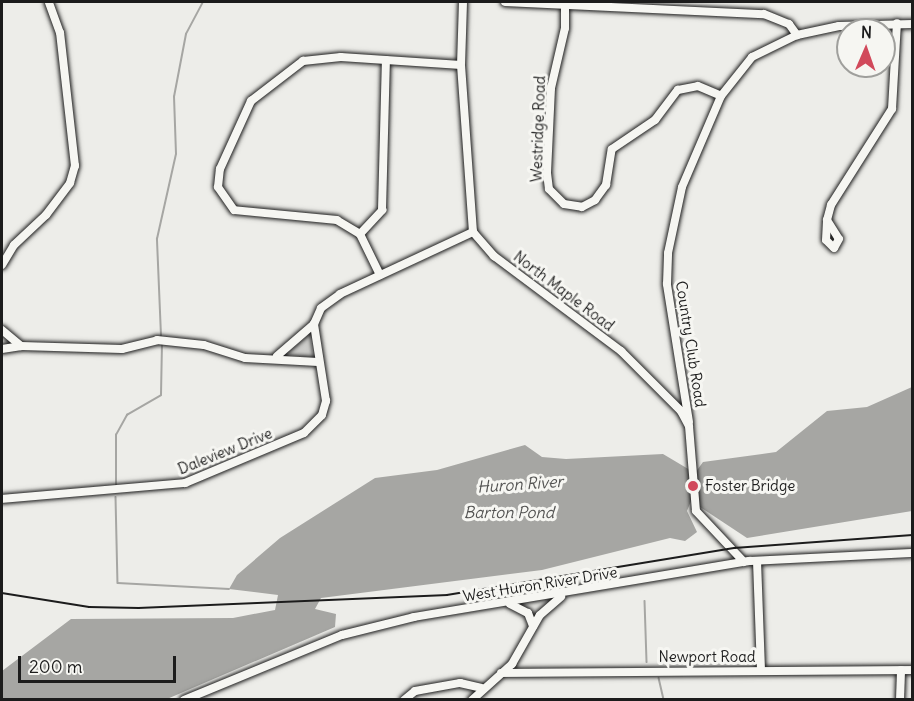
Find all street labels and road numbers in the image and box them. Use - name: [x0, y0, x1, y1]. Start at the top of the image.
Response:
- street label: Westridge Road: [527, 75, 549, 183]
- street label: North Maple Road: [510, 247, 618, 335]
- street label: Country Club Road: [672, 280, 710, 408]
- street label: Daleview Drive: [175, 424, 275, 478]
- street label: West Huron River Drive: [461, 563, 619, 605]
- street label: Newport Road: [658, 648, 756, 666]

